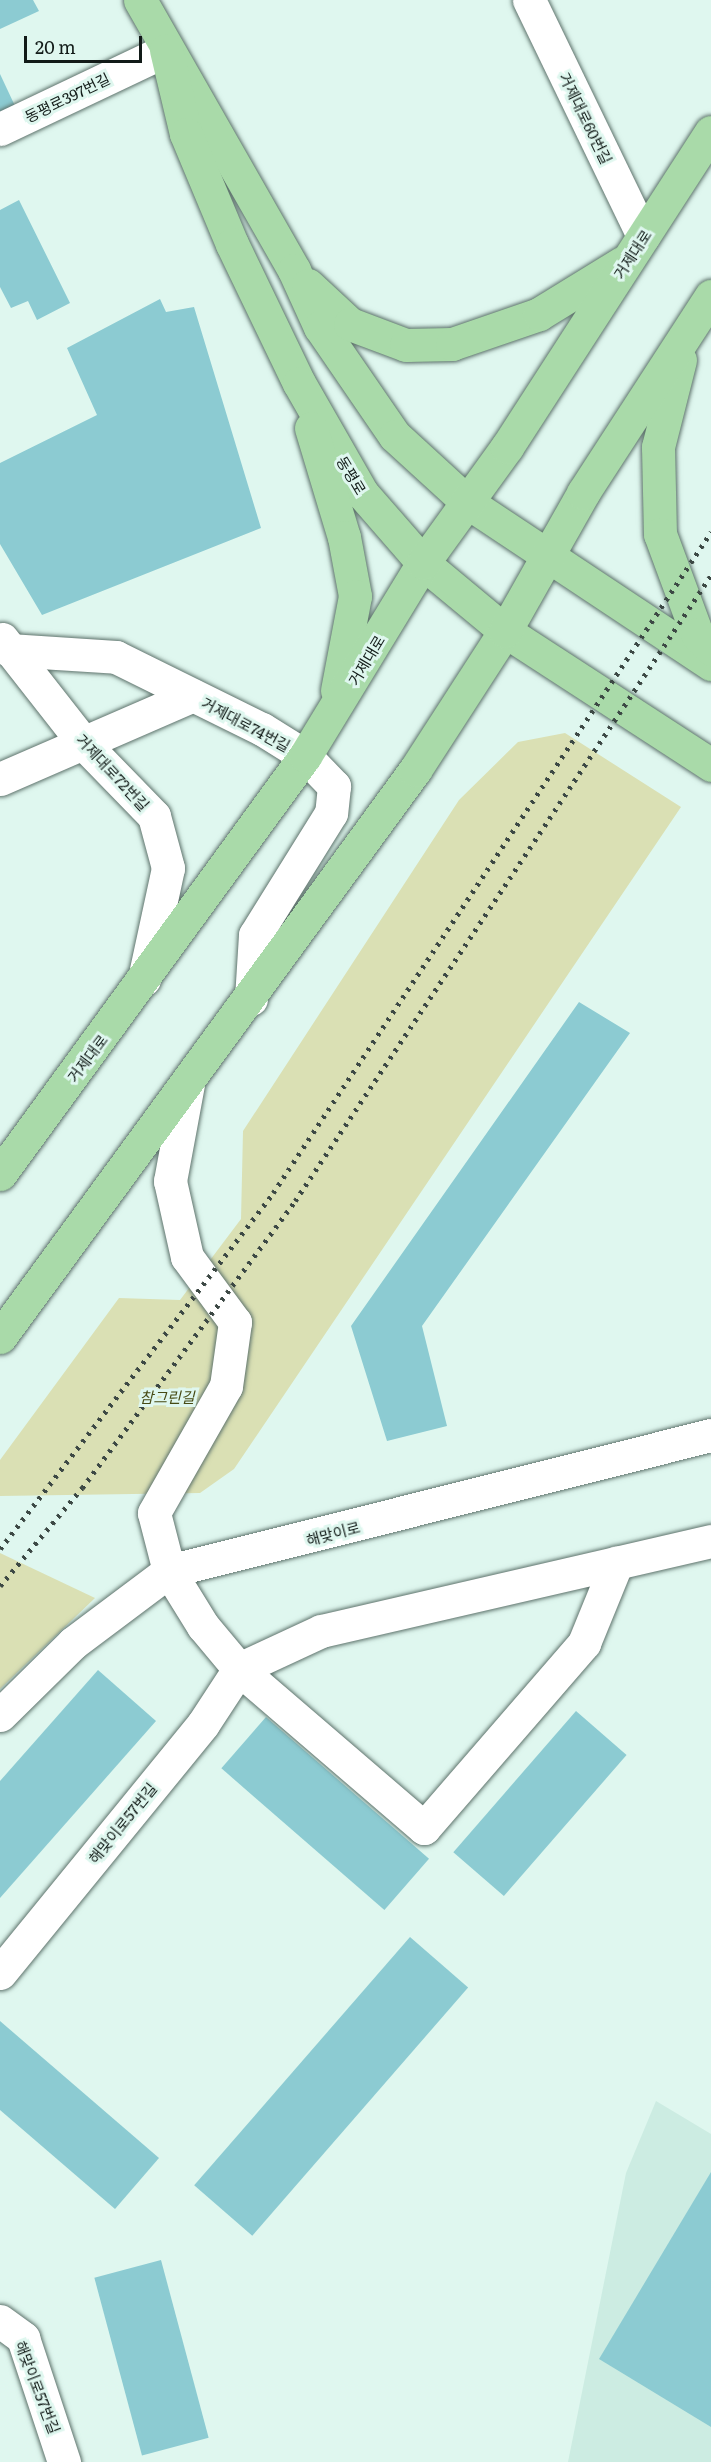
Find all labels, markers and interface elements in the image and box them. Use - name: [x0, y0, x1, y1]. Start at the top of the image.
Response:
- scale bar: [27, 24, 146, 62]
- text: 20 m: [35, 33, 76, 60]
- street label: 동평로397번길: [22, 69, 112, 125]
- street label: 거제대로60번길: [556, 69, 616, 167]
- street label: 거제대로: [609, 226, 655, 282]
- street label: 동평로: [334, 453, 370, 497]
- street label: 거제대로: [344, 632, 388, 688]
- street label: 거제대로74번길: [199, 693, 293, 755]
- street label: 거제대로72번길: [73, 730, 153, 814]
- street label: 거제대로: [63, 1031, 111, 1085]
- park label: 참그린길: [139, 1388, 195, 1406]
- street label: 해맞이로: [304, 1517, 362, 1549]
- street label: 해맞이로57번길: [84, 1779, 160, 1867]
- street label: 해맞이로57번길: [12, 2338, 64, 2436]

